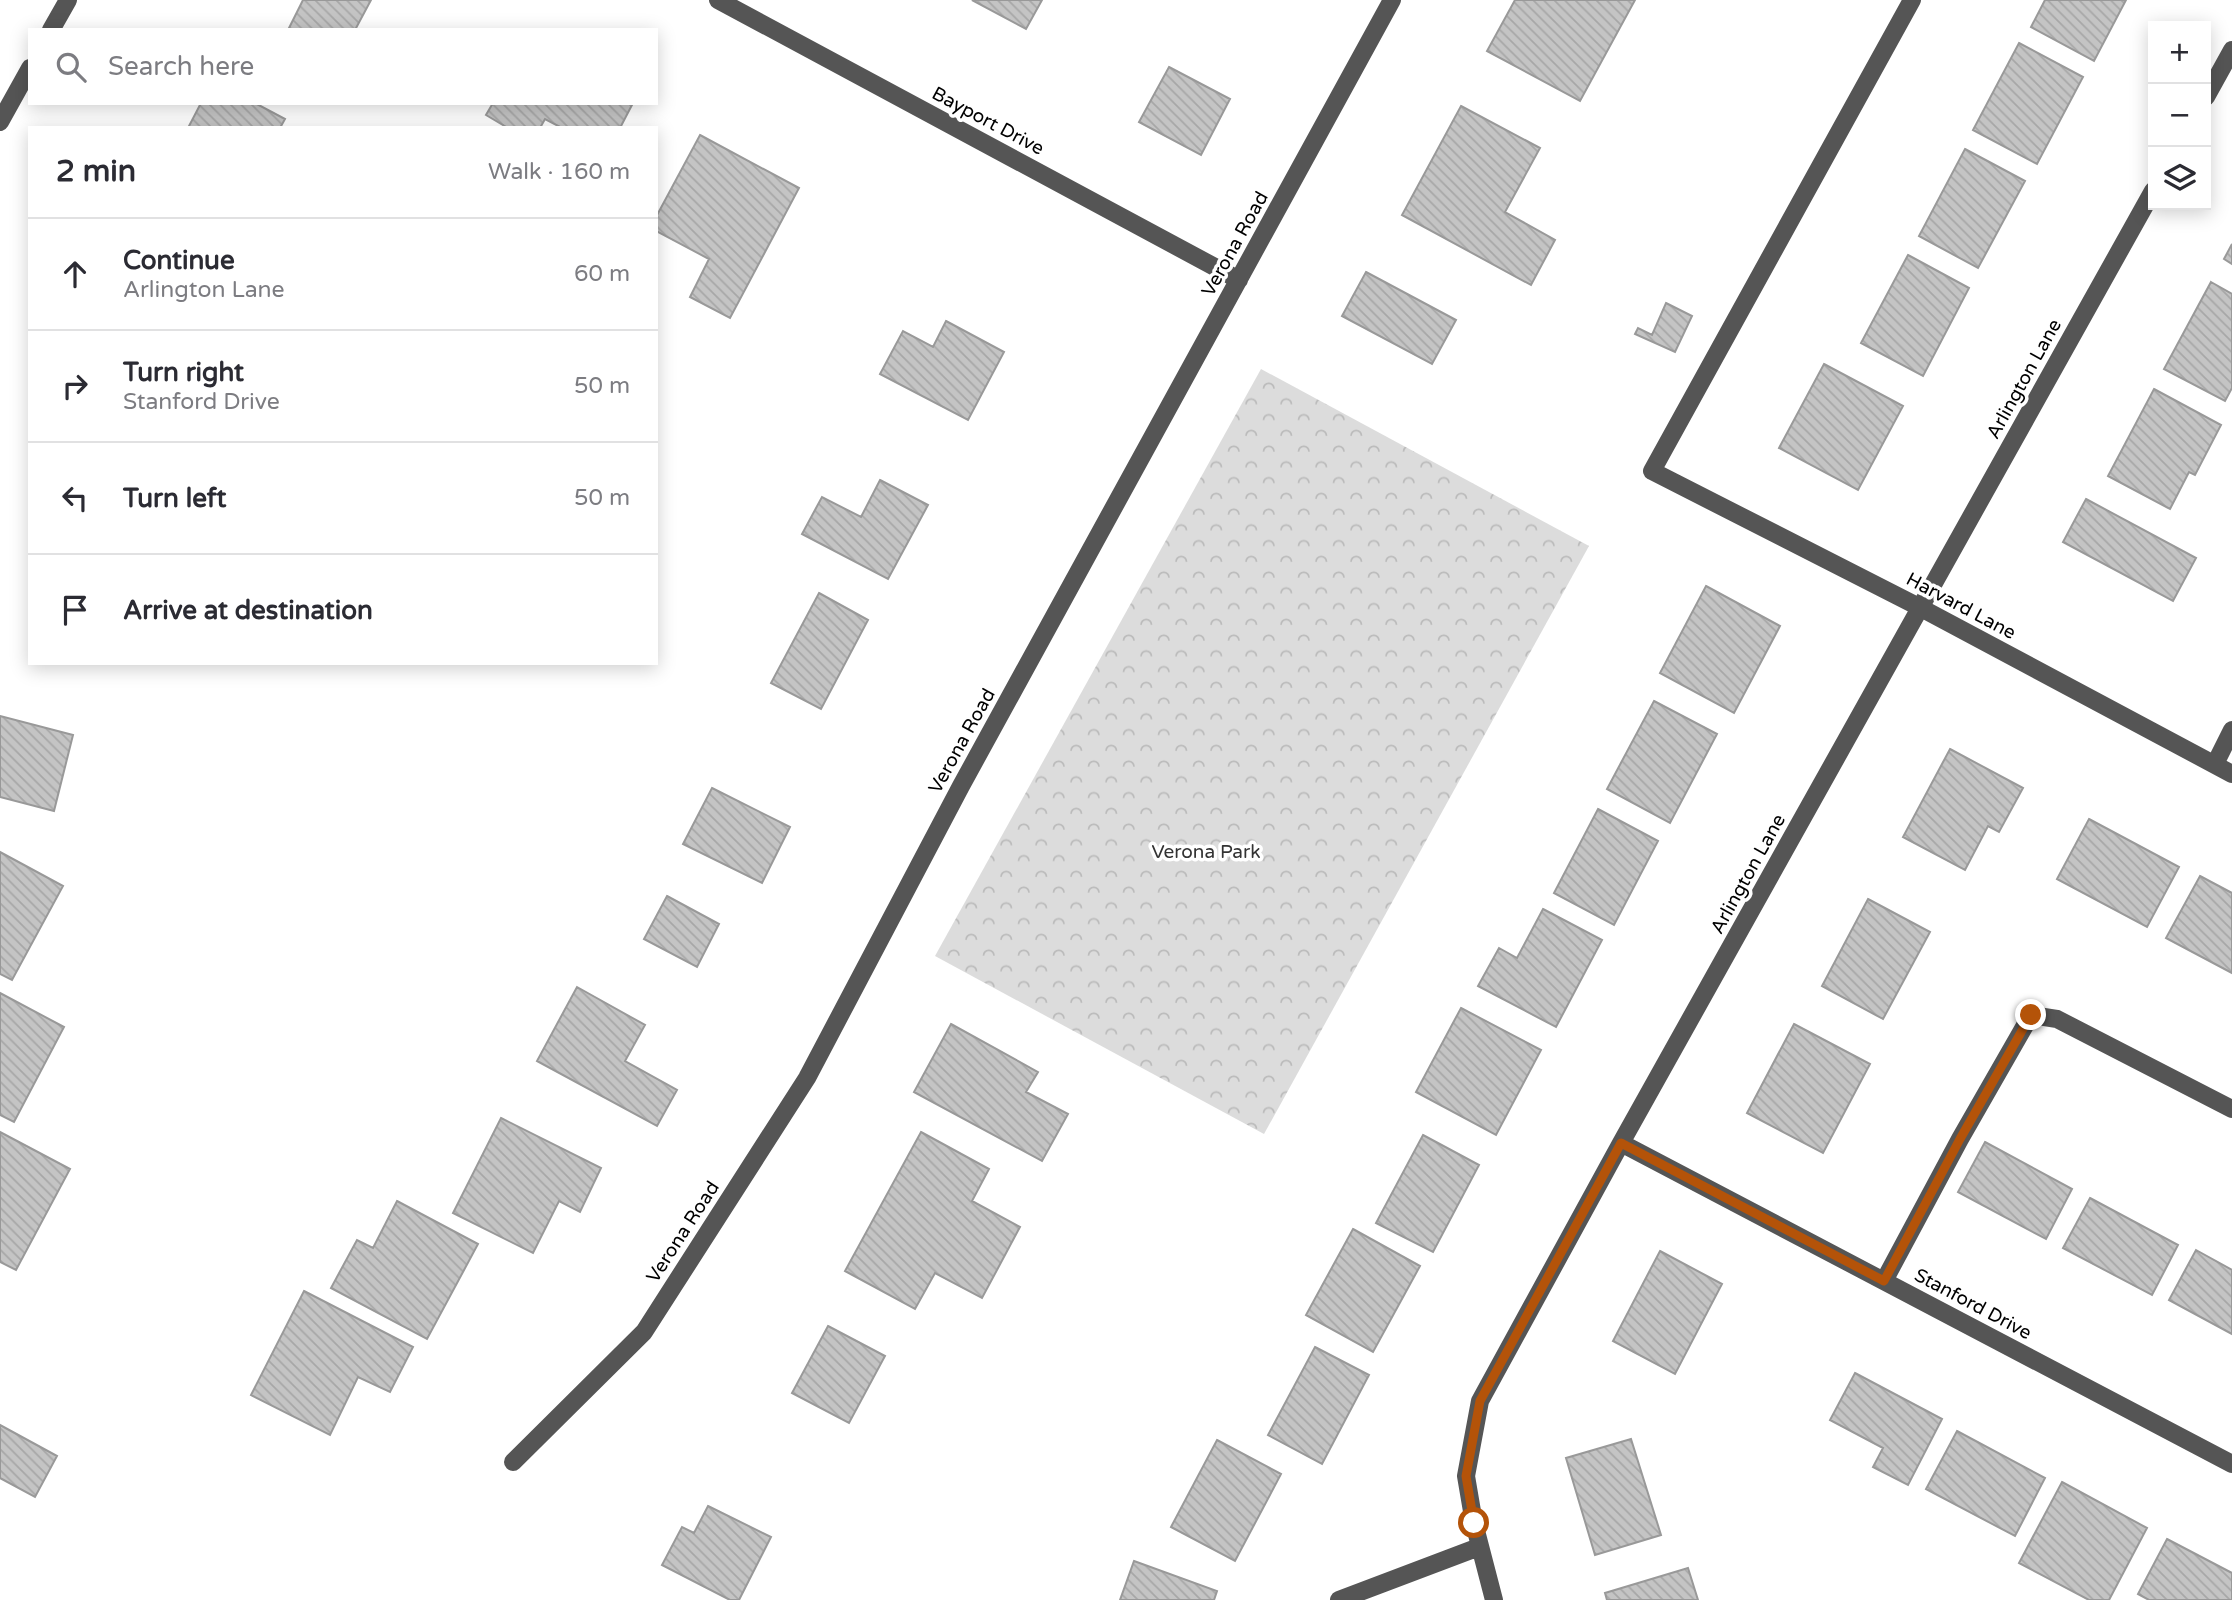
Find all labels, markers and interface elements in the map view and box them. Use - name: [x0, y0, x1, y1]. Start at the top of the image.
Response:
- map controls: [2148, 21, 2211, 210]
- button: +: [2148, 21, 2211, 84]
- search box: [28, 28, 658, 105]
- icon: search: [52, 48, 90, 86]
- text: Search here: [108, 51, 254, 82]
- street label: Bayport Drive: [928, 82, 1048, 160]
- button: −: [2148, 84, 2211, 147]
- button: layers: [2148, 147, 2211, 210]
- text: 2 min: [56, 153, 136, 190]
- text: Walk · 160 m: [488, 158, 630, 186]
- street label: Verona Road: [1197, 188, 1273, 300]
- text: Continue: [123, 245, 235, 276]
- icon: ahead: [56, 255, 94, 293]
- text: 60 m: [574, 260, 630, 288]
- text: Arlington Lane: [123, 276, 285, 304]
- street label: Arlington Lane: [1982, 315, 2066, 443]
- text: Turn right: [123, 357, 244, 388]
- icon: right: [56, 367, 94, 405]
- text: 50 m: [574, 372, 630, 400]
- text: Stanford Drive: [123, 388, 280, 416]
- icon: left: [56, 479, 94, 517]
- text: Turn left: [123, 483, 226, 514]
- text: 50 m: [574, 484, 630, 512]
- street label: Harvard Lane: [1903, 568, 2019, 644]
- icon: arrive: [56, 591, 94, 629]
- text: Arrive at destination: [123, 595, 373, 626]
- street label: Verona Road: [924, 685, 1000, 797]
- street label: Arlington Lane: [1706, 810, 1790, 938]
- park label: Verona Park: [1151, 841, 1261, 863]
- route end: [2015, 999, 2046, 1030]
- street label: Verona Road: [642, 1177, 724, 1287]
- street label: Stanford Drive: [1911, 1264, 2035, 1344]
- route start: [1458, 1507, 1489, 1538]

